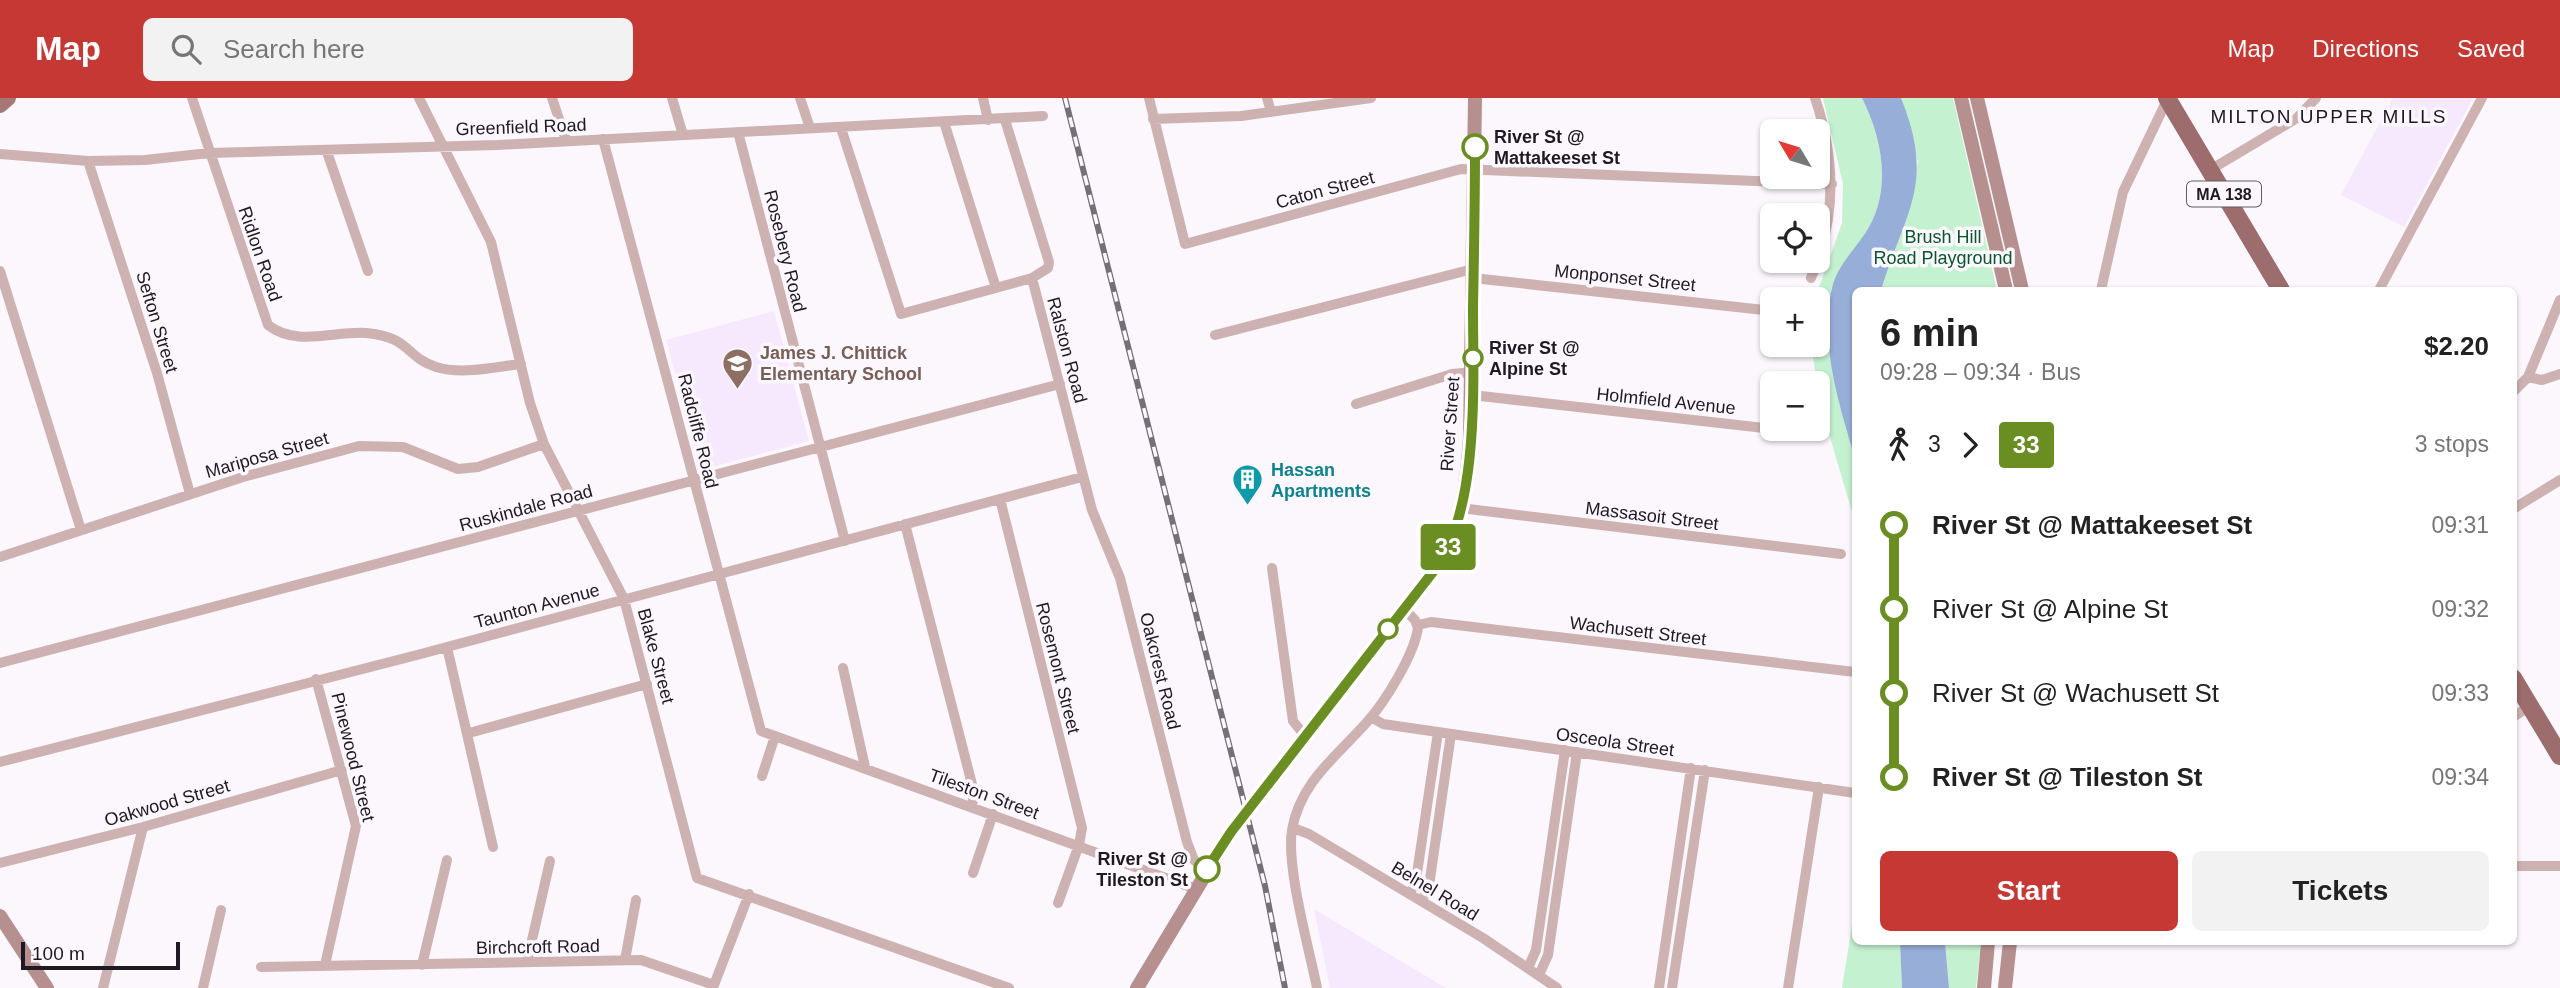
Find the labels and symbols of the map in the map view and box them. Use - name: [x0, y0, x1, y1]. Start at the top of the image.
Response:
- district label: MILTON UPPER MILLS: [2211, 106, 2447, 127]
- street label: Greenfield Road: [455, 115, 587, 139]
- north arrow: [1760, 119, 1830, 189]
- place label: River St @ Mattakeeset St: [1494, 127, 1620, 168]
- marker: River St @ Mattakeeset St: [1462, 134, 1488, 160]
- street label: Caton Street: [1274, 167, 1376, 213]
- road number: MA 138: [2187, 181, 2261, 206]
- street label: Rosebery Road: [760, 188, 810, 314]
- street label: Ridlon Road: [234, 204, 286, 304]
- park label: Brush Hill Road Playground: [1873, 227, 2013, 268]
- street label: Monponset Street: [1553, 261, 1697, 295]
- street label: Sefton Street: [132, 269, 182, 375]
- street label: Ralston Road: [1043, 295, 1091, 405]
- place label: River St @ Alpine St: [1489, 338, 1580, 379]
- place label: James J. Chittick Elementary School: [760, 343, 922, 384]
- school or university icon: James J. Chittick Elementary School: [720, 346, 754, 390]
- marker: River St @ Alpine St: [1463, 348, 1483, 368]
- street label: Radcliffe Road: [674, 371, 722, 491]
- street label: River Street: [1437, 376, 1463, 472]
- street label: Holmfield Avenue: [1595, 384, 1737, 418]
- street label: Mariposa Street: [203, 428, 331, 482]
- place label: Hassan Apartments: [1271, 460, 1371, 501]
- building icon: Hassan Apartments: [1231, 463, 1265, 507]
- street label: Ruskindale Road: [457, 481, 595, 535]
- street label: Massasoit Street: [1584, 498, 1720, 534]
- line badge: 33: [1416, 524, 1480, 570]
- street label: Taunton Avenue: [472, 580, 602, 632]
- street label: Rosemont Street: [1032, 600, 1084, 736]
- street label: Blake Street: [634, 606, 678, 706]
- street label: Oakcrest Road: [1136, 610, 1184, 732]
- street label: Wachusett Street: [1569, 613, 1707, 649]
- unlabelled marker: [1378, 619, 1398, 639]
- street label: Pinewood Street: [327, 690, 379, 824]
- street label: Osceola Street: [1555, 724, 1675, 760]
- street label: Tileston Street: [926, 765, 1042, 823]
- street label: Oakwood Street: [102, 776, 232, 830]
- place label: River St @ Tileston St: [1096, 849, 1188, 890]
- marker: River St @ Tileston St: [1194, 856, 1220, 882]
- street label: Belnel Road: [1388, 857, 1482, 925]
- street label: Birchcroft Road: [476, 936, 600, 958]
- scale bar: [21, 939, 180, 971]

